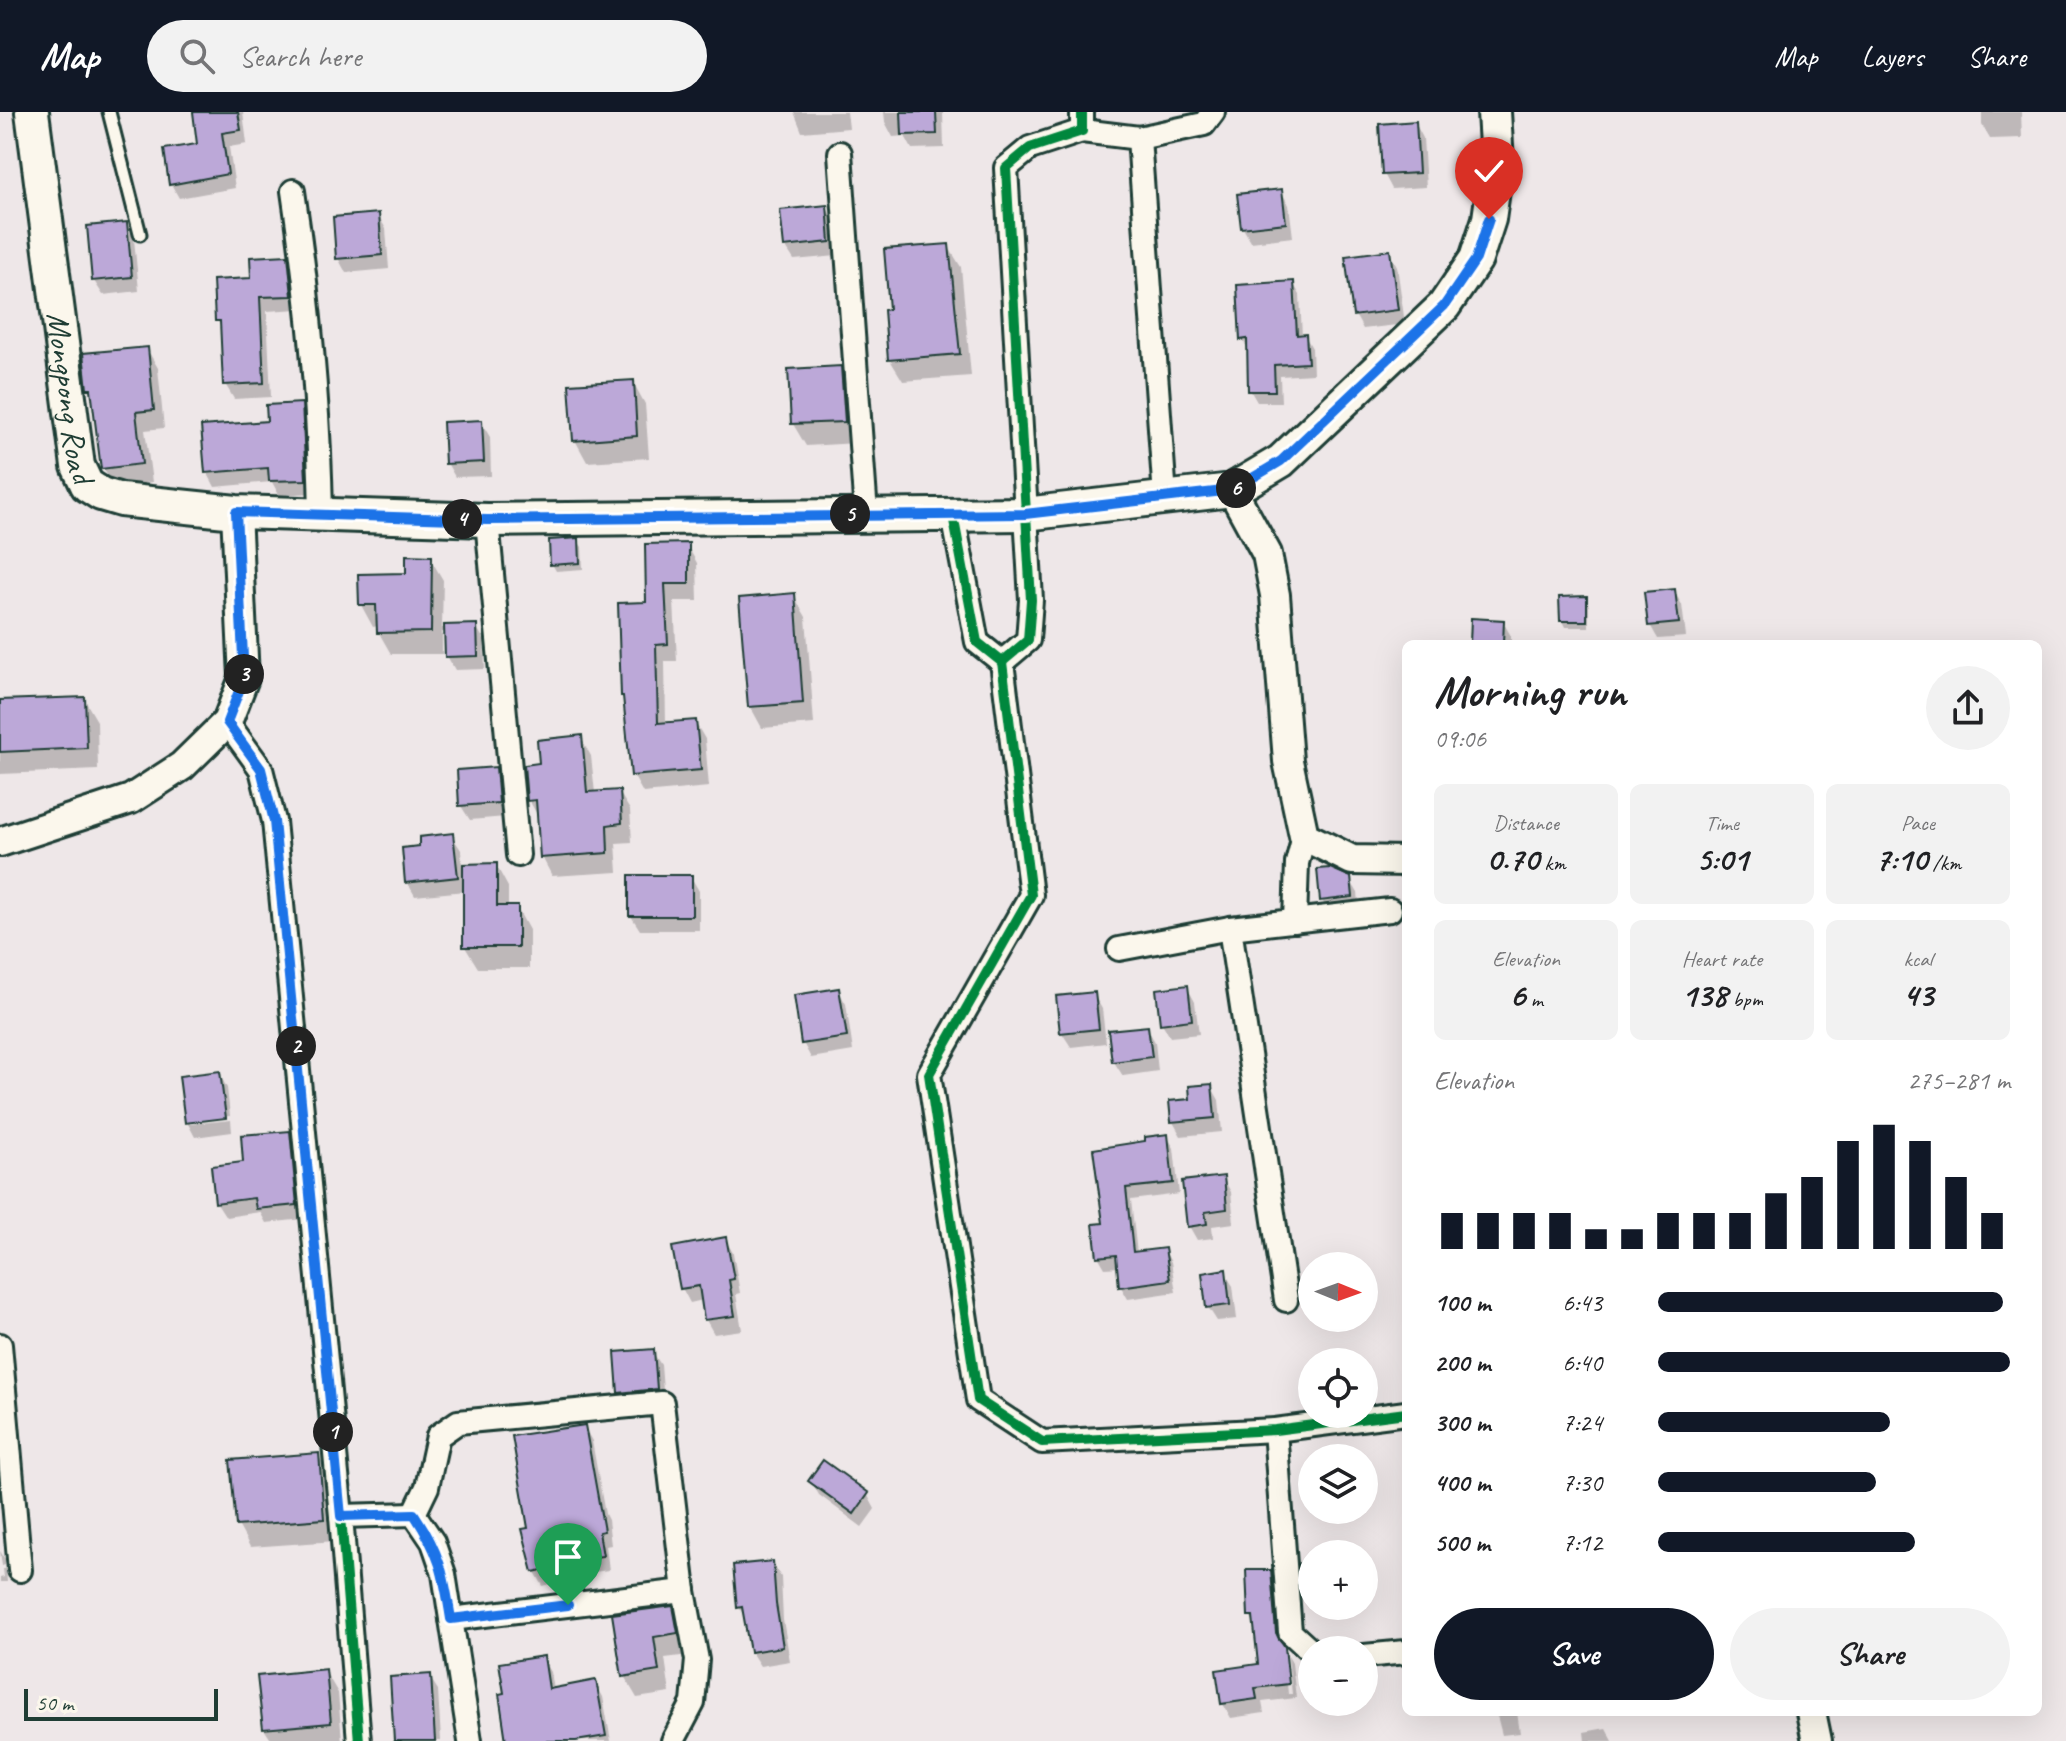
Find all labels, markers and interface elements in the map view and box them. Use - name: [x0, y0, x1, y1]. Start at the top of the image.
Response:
- search box: [147, 20, 707, 92]
- text: Map: [40, 33, 99, 80]
- icon: search: [175, 34, 219, 78]
- text: Search here: [239, 37, 361, 75]
- text: Map: [1775, 39, 1818, 74]
- text: Layers: [1862, 39, 1923, 74]
- text: Share: [1967, 39, 2026, 74]
- pin: [1455, 137, 1523, 219]
- icon: check: [1467, 149, 1511, 193]
- street label: Mongpong Road: [37, 310, 105, 494]
- pin: 6: [1216, 468, 1256, 508]
- text: 6: [1231, 474, 1241, 502]
- pin: 5: [830, 494, 870, 534]
- pin: 4: [442, 499, 482, 539]
- text: 5: [845, 500, 855, 528]
- text: 4: [457, 505, 467, 533]
- pin: 3: [224, 654, 264, 694]
- text: 3: [239, 660, 249, 688]
- text: Morning run: [1434, 664, 1626, 719]
- button: share: [1926, 666, 2010, 750]
- text: 09:06: [1434, 722, 1486, 755]
- text: Distance: [1493, 809, 1559, 837]
- text: Time: [1705, 809, 1739, 837]
- text: Pace: [1901, 809, 1935, 837]
- text: 0.70: [1486, 837, 1539, 880]
- text: 5:01: [1696, 837, 1748, 880]
- text: 7:10: [1875, 837, 1927, 880]
- text: km: [1539, 849, 1566, 877]
- text: /km: [1927, 849, 1961, 877]
- text: Elevation: [1492, 945, 1560, 973]
- text: Heart rate: [1682, 945, 1762, 973]
- text: kcal: [1903, 945, 1933, 973]
- text: 6: [1509, 973, 1525, 1016]
- text: 138: [1681, 973, 1727, 1016]
- text: 43: [1903, 973, 1933, 1016]
- text: m: [1525, 985, 1543, 1013]
- text: bpm: [1727, 985, 1763, 1013]
- pin: 2: [276, 1026, 316, 1066]
- text: 2: [291, 1032, 301, 1060]
- text: Elevation: [1434, 1064, 1514, 1097]
- text: 275–281 m: [1907, 1064, 2010, 1097]
- north arrow: [1298, 1252, 1378, 1332]
- map controls: [1298, 1252, 1378, 1716]
- text: 100 m: [1434, 1286, 1490, 1319]
- text: 6:43: [1562, 1286, 1602, 1319]
- text: 200 m: [1434, 1346, 1490, 1379]
- text: 6:40: [1562, 1346, 1602, 1379]
- button: locate: [1298, 1348, 1378, 1428]
- text: 300 m: [1434, 1406, 1490, 1439]
- text: 7:24: [1562, 1406, 1602, 1439]
- pin: 1: [313, 1412, 353, 1452]
- text: 1: [328, 1418, 338, 1446]
- button: layers: [1298, 1444, 1378, 1524]
- text: 400 m: [1434, 1466, 1490, 1499]
- text: 7:30: [1562, 1466, 1602, 1499]
- pin: [534, 1523, 602, 1605]
- text: 500 m: [1434, 1526, 1490, 1559]
- text: 7:12: [1562, 1526, 1602, 1559]
- icon: arrive: [546, 1535, 590, 1579]
- button: +: [1298, 1540, 1378, 1620]
- button: Save: [1434, 1608, 1714, 1700]
- button: Share: [1730, 1608, 2010, 1700]
- button: −: [1298, 1636, 1378, 1716]
- scale bar: [24, 1685, 218, 1721]
- text: 50 m: [36, 1689, 73, 1717]

